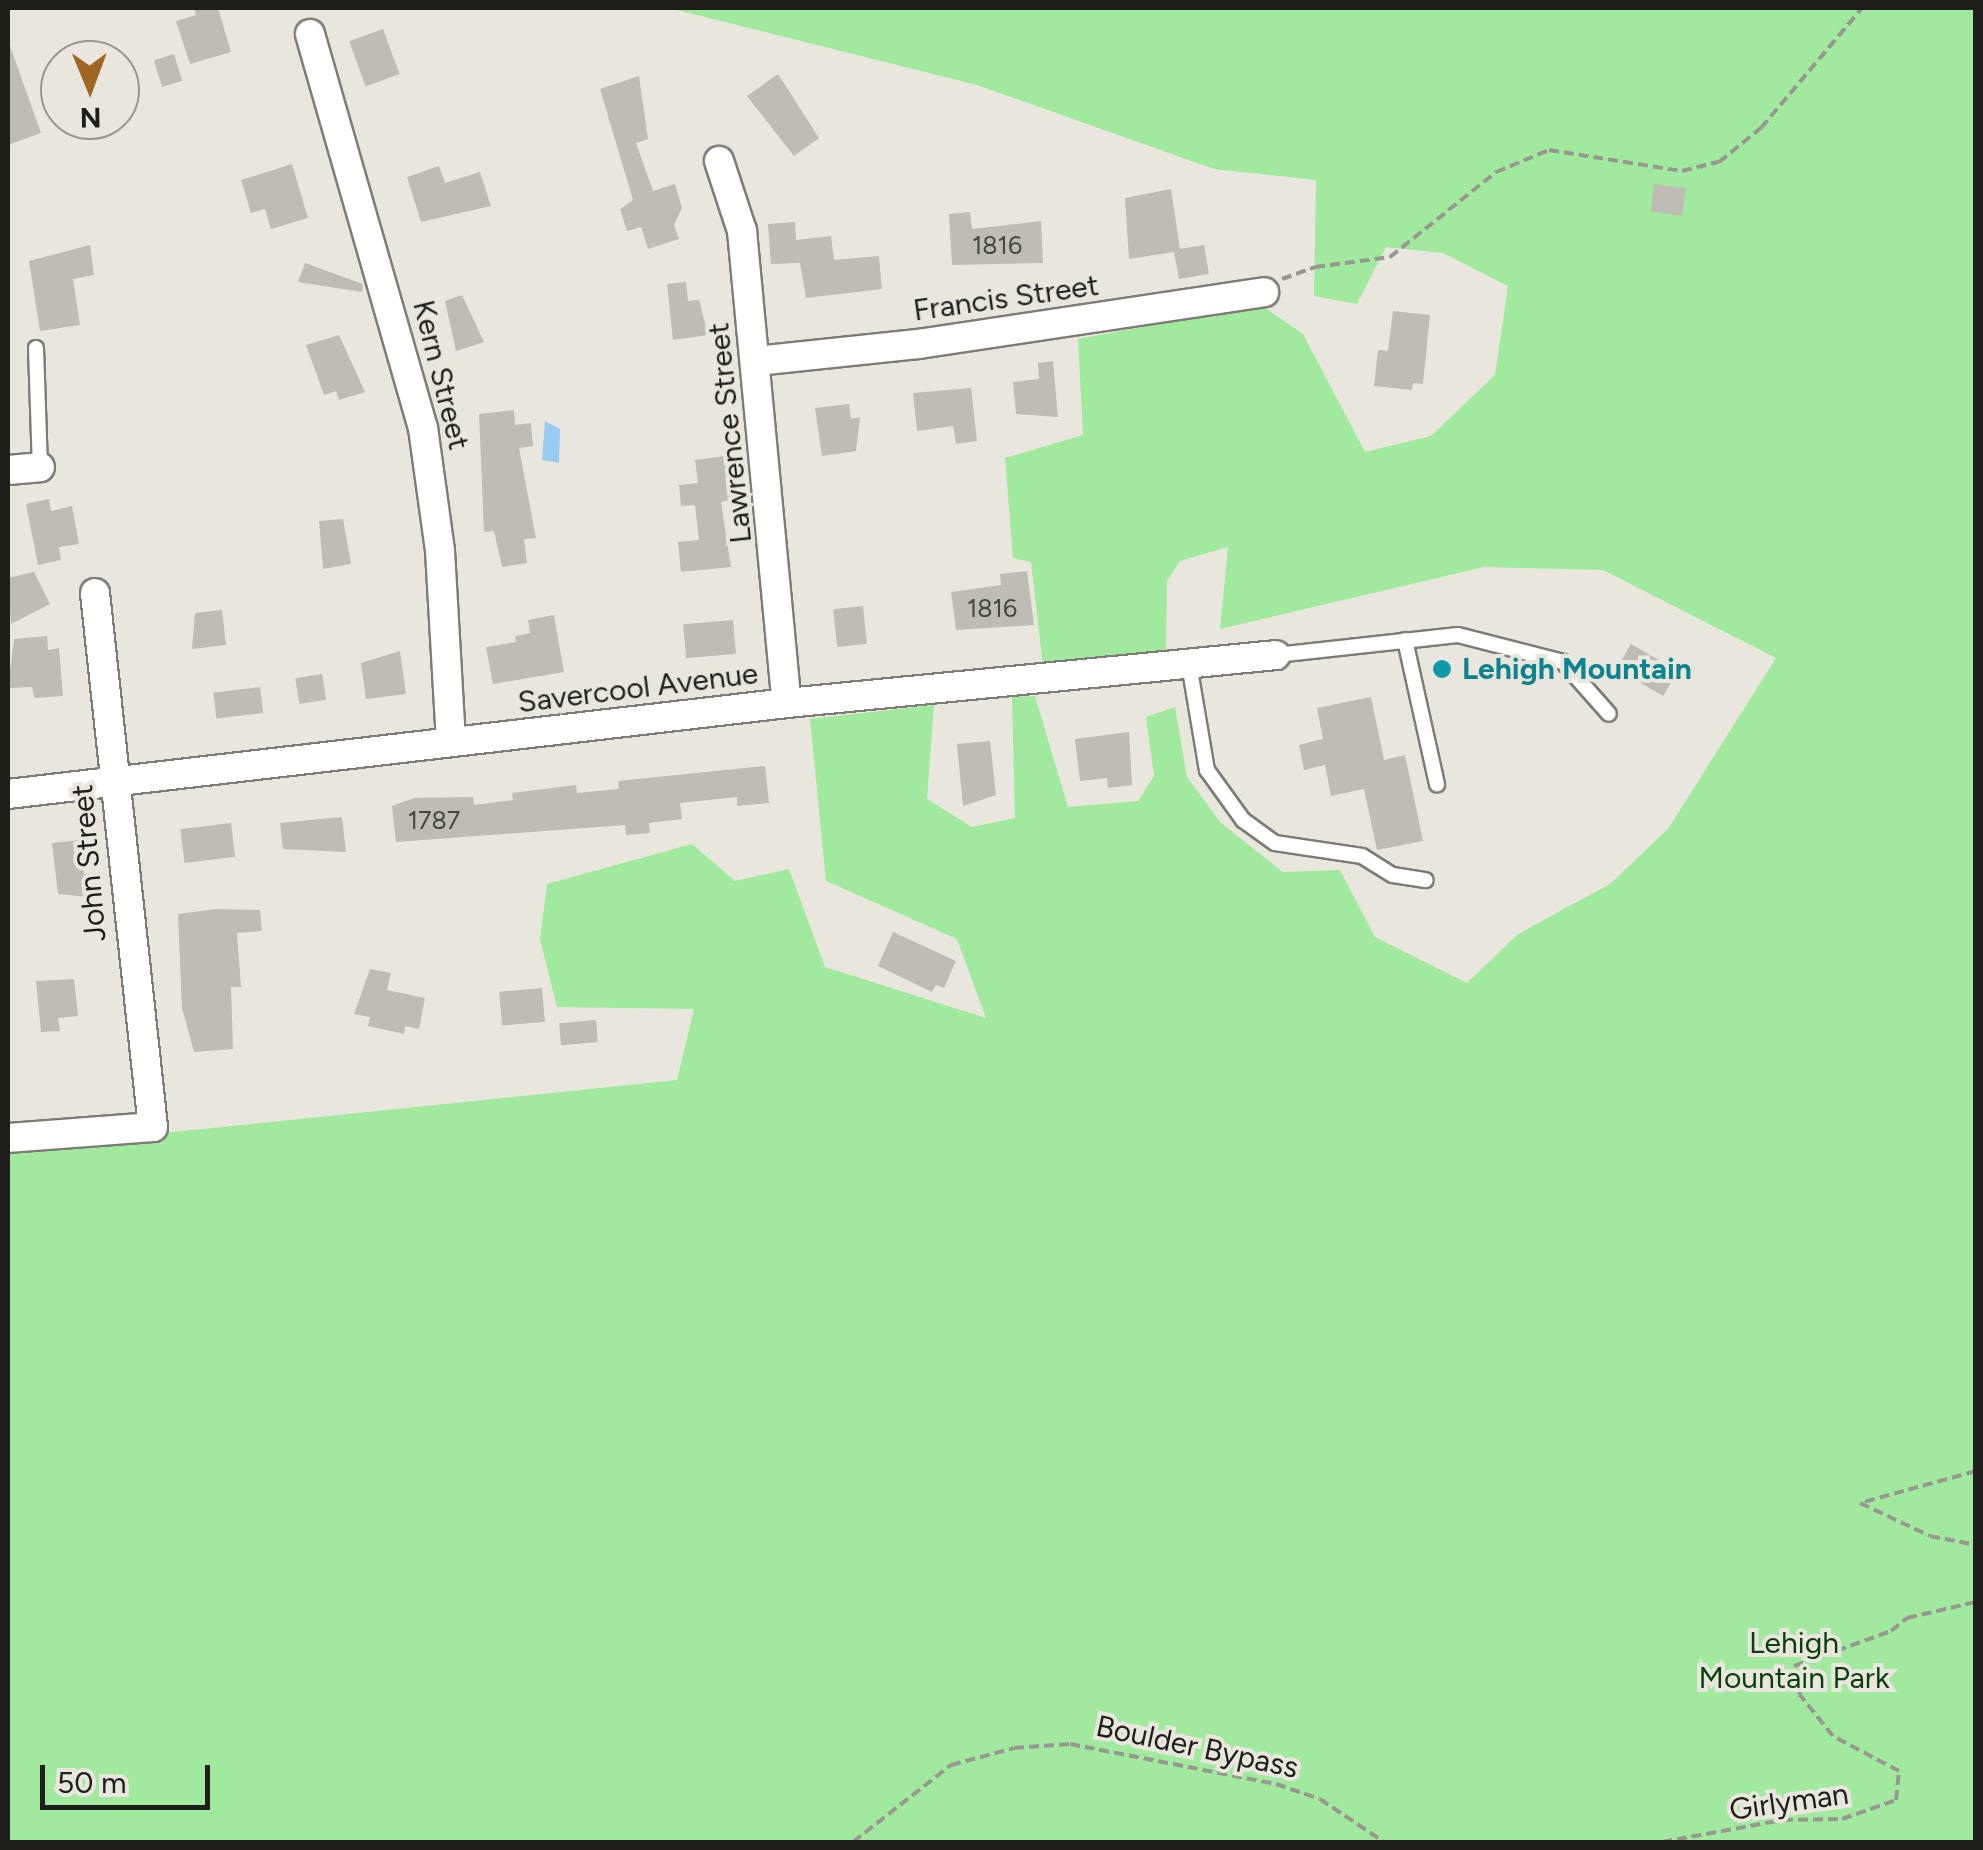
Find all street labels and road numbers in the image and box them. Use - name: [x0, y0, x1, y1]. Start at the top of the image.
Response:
- street label: Francis Street: [911, 267, 1101, 329]
- street label: Kern Street: [405, 297, 477, 453]
- street label: Lawrence Street: [701, 321, 759, 545]
- street label: Savercool Avenue: [516, 655, 760, 721]
- street label: John Street: [64, 783, 114, 943]
- street label: Boulder Bypass: [1093, 1708, 1301, 1786]
- street label: Girlyman: [1727, 1776, 1851, 1828]

